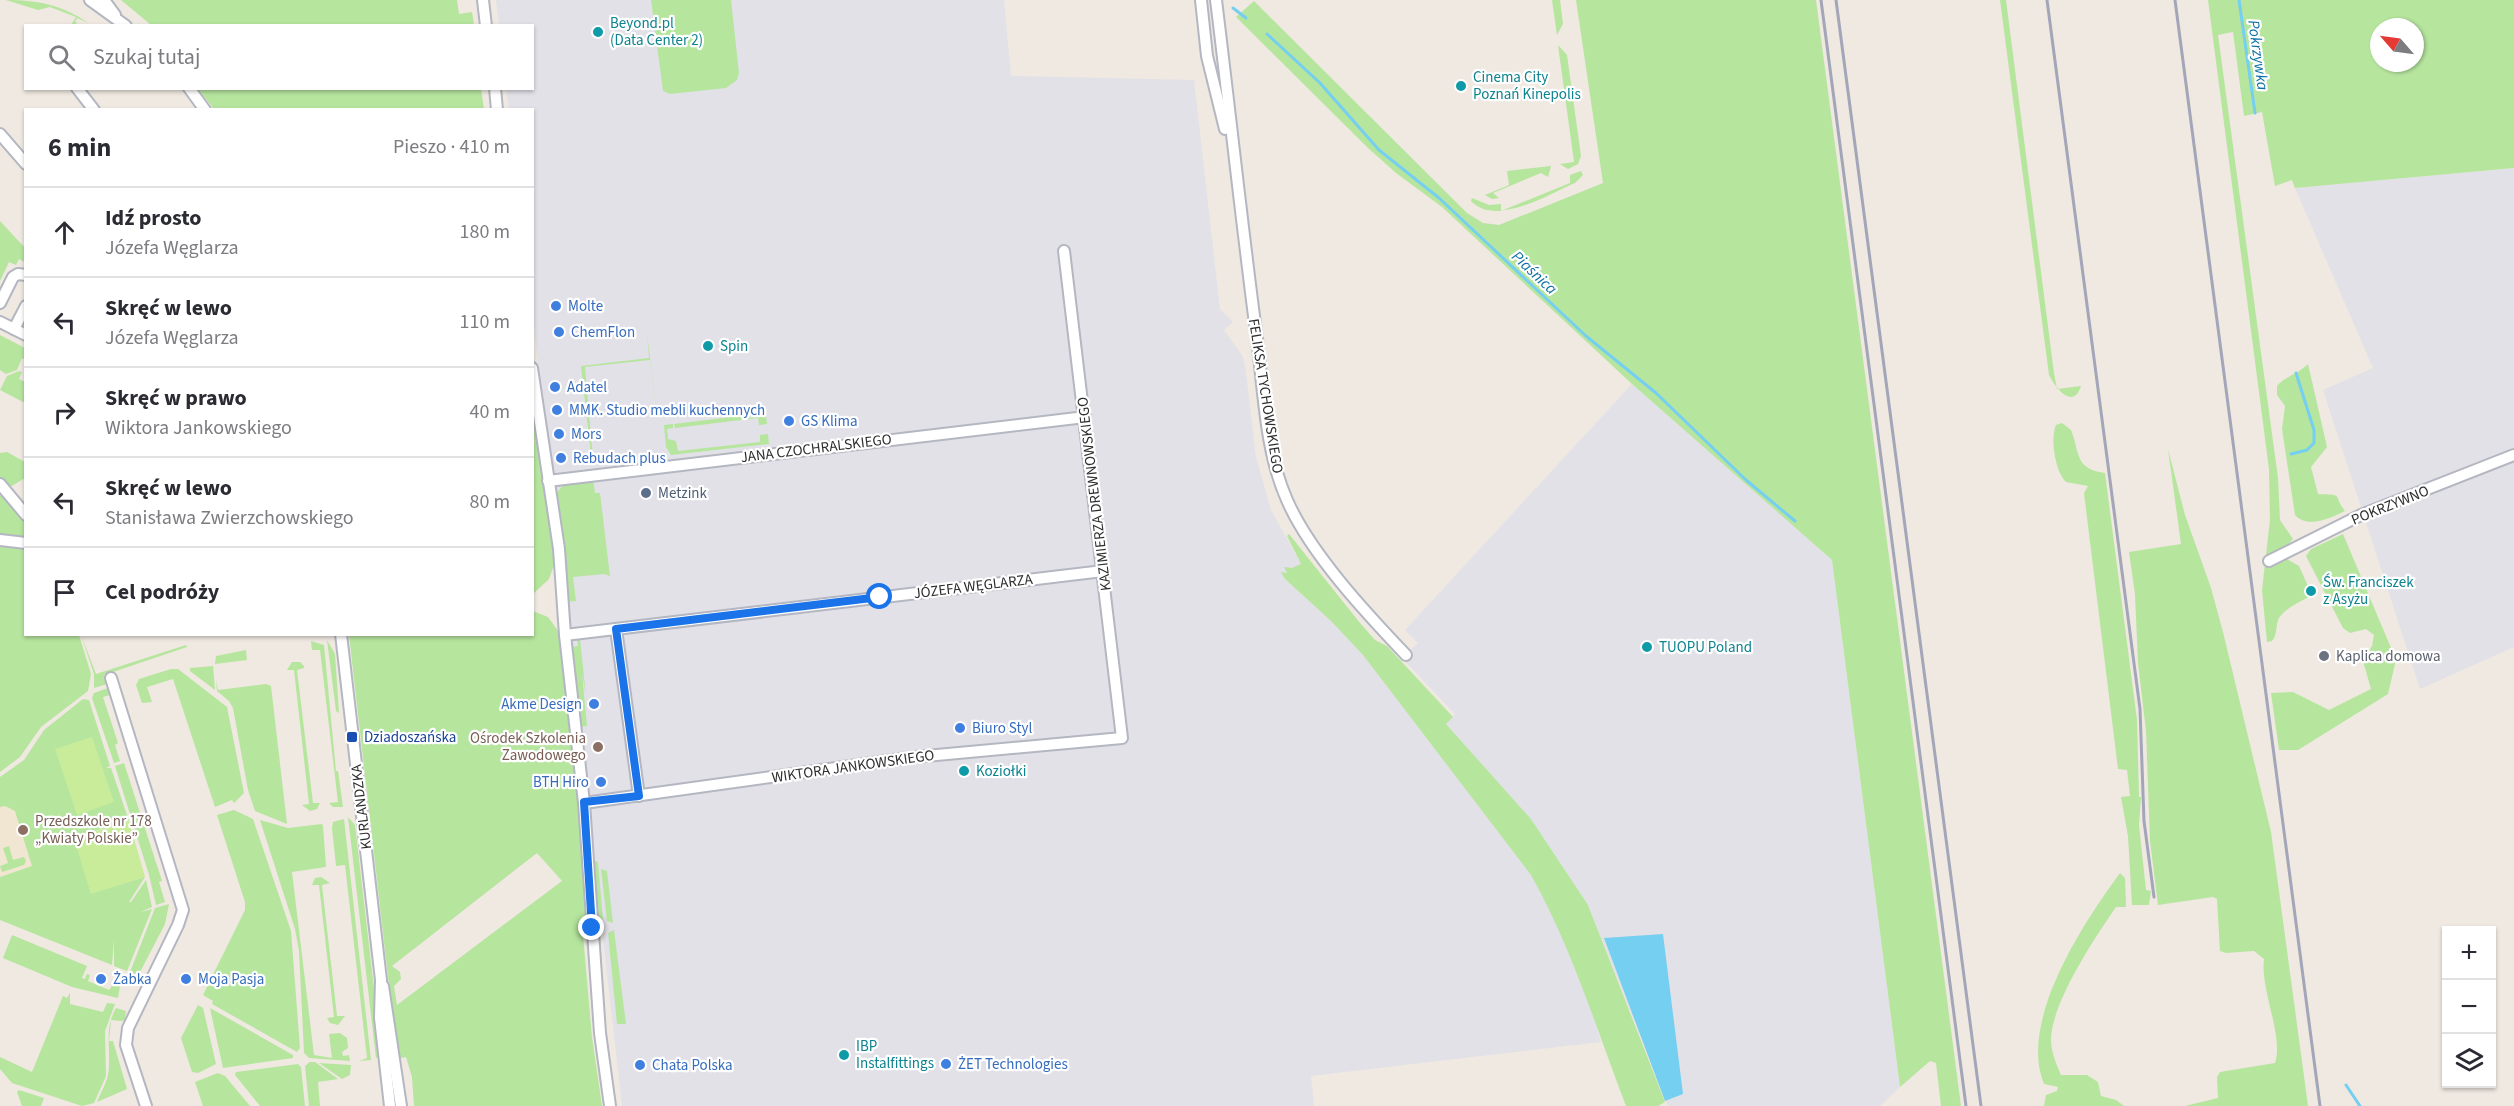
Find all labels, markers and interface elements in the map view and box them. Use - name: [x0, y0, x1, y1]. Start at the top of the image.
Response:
- place label: Beyond.pl (Data Center 2): [610, 13, 703, 51]
- north arrow: [2370, 18, 2424, 72]
- water label: Pokrzywka: [2242, 19, 2274, 92]
- search box: [24, 24, 534, 90]
- marker: Beyond.pl (Data Center 2): [591, 25, 605, 39]
- icon: search: [45, 41, 78, 74]
- text: Szukaj tutaj: [93, 41, 200, 73]
- place label: Cinema City Poznań Kinepolis: [1473, 67, 1581, 105]
- marker: Cinema City Poznań Kinepolis: [1454, 79, 1468, 93]
- text: 6 min: [48, 129, 111, 166]
- text: Pieszo · 410 m: [393, 133, 510, 161]
- text: Idź prosto: [105, 202, 202, 234]
- icon: ahead: [48, 216, 81, 249]
- text: 180 m: [460, 218, 510, 246]
- text: Józefa Węglarza: [105, 234, 239, 262]
- water label: Piaśnica: [1507, 246, 1562, 300]
- text: Skręć w lewo: [105, 292, 232, 324]
- place label: Molte: [568, 296, 603, 317]
- marker: Molte: [549, 299, 563, 313]
- icon: left: [48, 306, 81, 339]
- text: 110 m: [460, 308, 510, 336]
- street label: FELIKSA TYCHOWSKIEGO: [1243, 317, 1288, 475]
- place label: ChemFlon: [571, 322, 635, 343]
- text: Józefa Węglarza: [105, 324, 239, 352]
- marker: ChemFlon: [552, 325, 566, 339]
- place label: Spin: [720, 336, 748, 357]
- marker: Spin: [701, 339, 715, 353]
- place label: Adatel: [567, 377, 607, 398]
- marker: Adatel: [548, 380, 562, 394]
- text: Skręć w prawo: [105, 382, 247, 414]
- icon: right: [48, 396, 81, 429]
- street label: KAZIMIERZA DREWNOWSKIEGO: [1072, 396, 1117, 592]
- text: 40 m: [470, 398, 510, 426]
- place label: MMK. Studio mebli kuchennych: [569, 400, 765, 421]
- marker: MMK. Studio mebli kuchennych: [550, 403, 564, 417]
- place label: GS Klima: [801, 411, 857, 432]
- text: Wiktora Jankowskiego: [105, 414, 292, 442]
- marker: GS Klima: [782, 414, 796, 428]
- place label: Mors: [571, 424, 601, 445]
- marker: Mors: [552, 427, 566, 441]
- street label: JANA CZOCHRALSKIEGO: [739, 429, 893, 468]
- place label: Rebudach plus: [573, 448, 666, 469]
- marker: Rebudach plus: [554, 451, 568, 465]
- text: Skręć w lewo: [105, 472, 232, 504]
- street label: POKRZYWNO: [2348, 480, 2432, 531]
- place label: Metzink: [658, 483, 708, 504]
- icon: left: [48, 486, 81, 519]
- marker: Metzink: [639, 486, 653, 500]
- text: 80 m: [470, 488, 510, 516]
- text: Stanisława Zwierzchowskiego: [105, 504, 354, 532]
- street label: JÓZEFA WĘGLARZA: [912, 569, 1035, 604]
- place label: Św. Franciszek z Asyżu: [2323, 572, 2414, 610]
- icon: arrive: [48, 576, 81, 609]
- text: Cel podróży: [105, 576, 219, 608]
- route start: [866, 583, 892, 609]
- marker: Św. Franciszek z Asyżu: [2304, 584, 2318, 598]
- place label: TUOPU Poland: [1659, 637, 1752, 658]
- marker: TUOPU Poland: [1640, 640, 1654, 654]
- place label: Kaplica domowa: [2336, 646, 2441, 667]
- marker: Kaplica domowa: [2317, 649, 2331, 663]
- place label: Akme Design: [501, 694, 582, 715]
- marker: Akme Design: [587, 697, 601, 711]
- place label: Biuro Styl: [972, 718, 1033, 739]
- marker: Biuro Styl: [953, 721, 967, 735]
- place label: Dziadoszańska: [364, 727, 456, 748]
- place label: Ośrodek Szkolenia Zawodowego: [470, 728, 586, 766]
- marker: Dziadoszańska: [345, 730, 359, 744]
- marker: Ośrodek Szkolenia Zawodowego: [591, 740, 605, 754]
- street label: WIKTORA JANKOWSKIEGO: [770, 745, 936, 788]
- place label: Koziołki: [976, 761, 1026, 782]
- street label: KURLANDZKA: [346, 762, 377, 851]
- marker: Koziołki: [957, 764, 971, 778]
- place label: BTH Hiro: [533, 772, 589, 793]
- marker: BTH Hiro: [594, 775, 608, 789]
- place label: Przedszkole nr 178 „Kwiaty Polskie”: [35, 811, 152, 849]
- marker: Przedszkole nr 178 „Kwiaty Polskie”: [16, 823, 30, 837]
- route end: [578, 914, 604, 940]
- map controls: [2442, 926, 2496, 1088]
- button: +: [2442, 926, 2496, 980]
- place label: Żabka: [113, 969, 152, 990]
- place label: Moja Pasja: [198, 969, 264, 990]
- marker: Żabka: [94, 972, 108, 986]
- marker: Moja Pasja: [179, 972, 193, 986]
- button: −: [2442, 980, 2496, 1034]
- button: layers: [2442, 1034, 2496, 1088]
- place label: IBP Instalfittings: [856, 1036, 934, 1074]
- marker: IBP Instalfittings: [837, 1048, 851, 1062]
- place label: ŻET Technologies: [958, 1054, 1068, 1075]
- place label: Chata Polska: [652, 1055, 733, 1076]
- marker: ŻET Technologies: [939, 1057, 953, 1071]
- marker: Chata Polska: [633, 1058, 647, 1072]

